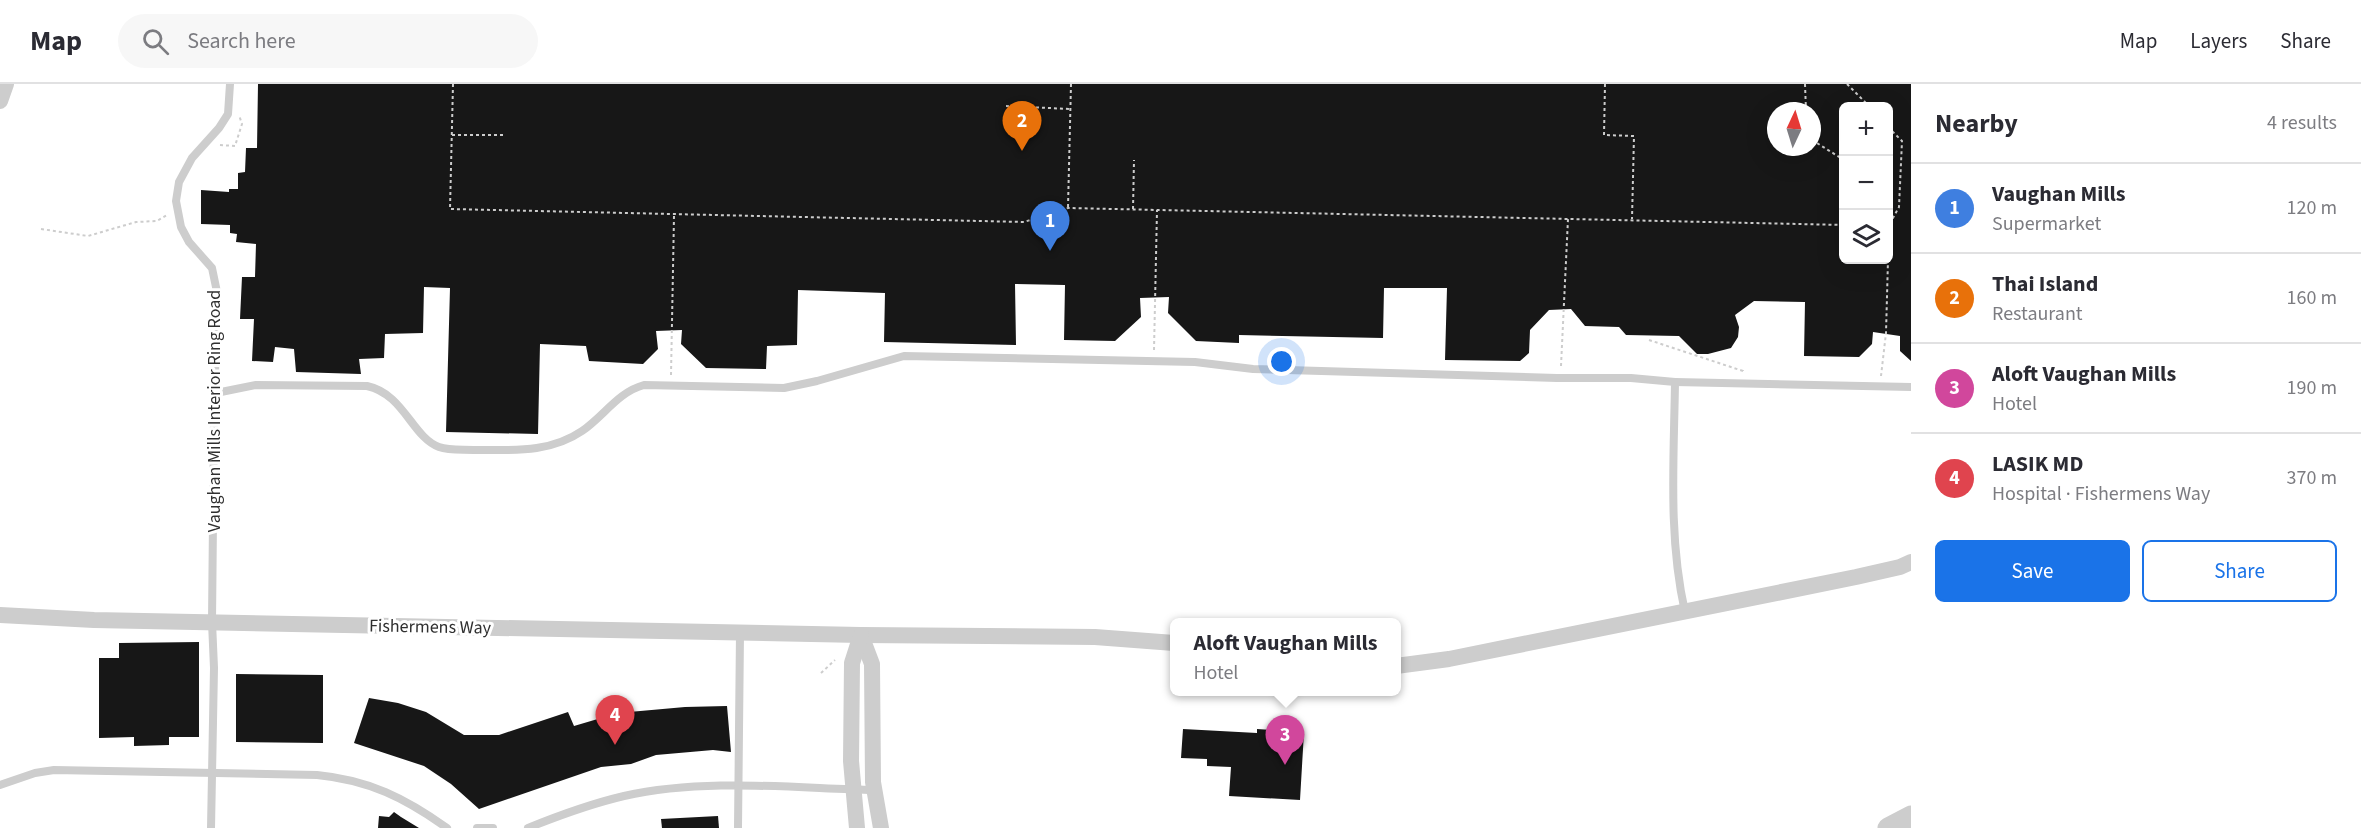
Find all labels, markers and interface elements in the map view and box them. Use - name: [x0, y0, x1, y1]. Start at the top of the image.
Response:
- search box: [118, 14, 538, 68]
- text: Map: [30, 21, 82, 61]
- icon: search: [139, 25, 172, 58]
- text: Search here: [187, 25, 296, 57]
- text: Map: [2120, 26, 2157, 56]
- text: Layers: [2190, 26, 2247, 56]
- text: Share: [2280, 26, 2331, 56]
- pin: 2: [1002, 101, 1042, 151]
- north arrow: [1767, 102, 1821, 156]
- map controls: [1839, 102, 1893, 264]
- button: +: [1839, 102, 1893, 156]
- text: Nearby: [1935, 105, 2018, 142]
- text: 4 results: [2267, 109, 2337, 137]
- button: −: [1839, 156, 1893, 210]
- text: Vaughan Mills: [1992, 178, 2126, 210]
- text: 1: [1949, 194, 1960, 222]
- text: 120 m: [2287, 194, 2337, 222]
- pin: 1: [1030, 202, 1070, 251]
- button: layers: [1839, 210, 1893, 264]
- text: Supermarket: [1992, 210, 2101, 238]
- text: Thai Island: [1992, 268, 2098, 300]
- text: 2: [1949, 284, 1960, 312]
- text: 160 m: [2287, 284, 2337, 312]
- street label: Vaughan Mills Interior Ring Road: [202, 290, 227, 532]
- text: Restaurant: [1992, 300, 2083, 328]
- your location: [1267, 347, 1296, 376]
- text: Aloft Vaughan Mills: [1992, 358, 2176, 390]
- text: 3: [1949, 374, 1960, 402]
- text: 190 m: [2287, 374, 2337, 402]
- text: Hotel: [1992, 390, 2037, 418]
- text: LASIK MD: [1992, 448, 2083, 480]
- text: 4: [1949, 464, 1960, 492]
- text: 370 m: [2287, 464, 2337, 492]
- text: Hospital · Fishermens Way: [1992, 480, 2210, 508]
- button: Save: [1935, 540, 2130, 602]
- button: Share: [2142, 540, 2337, 602]
- street label: Fishermens Way: [369, 613, 492, 641]
- popup: [1170, 618, 1401, 696]
- text: Aloft Vaughan Mills: [1193, 627, 1378, 659]
- text: Hotel: [1193, 659, 1238, 687]
- pin: 4: [596, 696, 634, 745]
- pin: 3: [1266, 716, 1304, 765]

